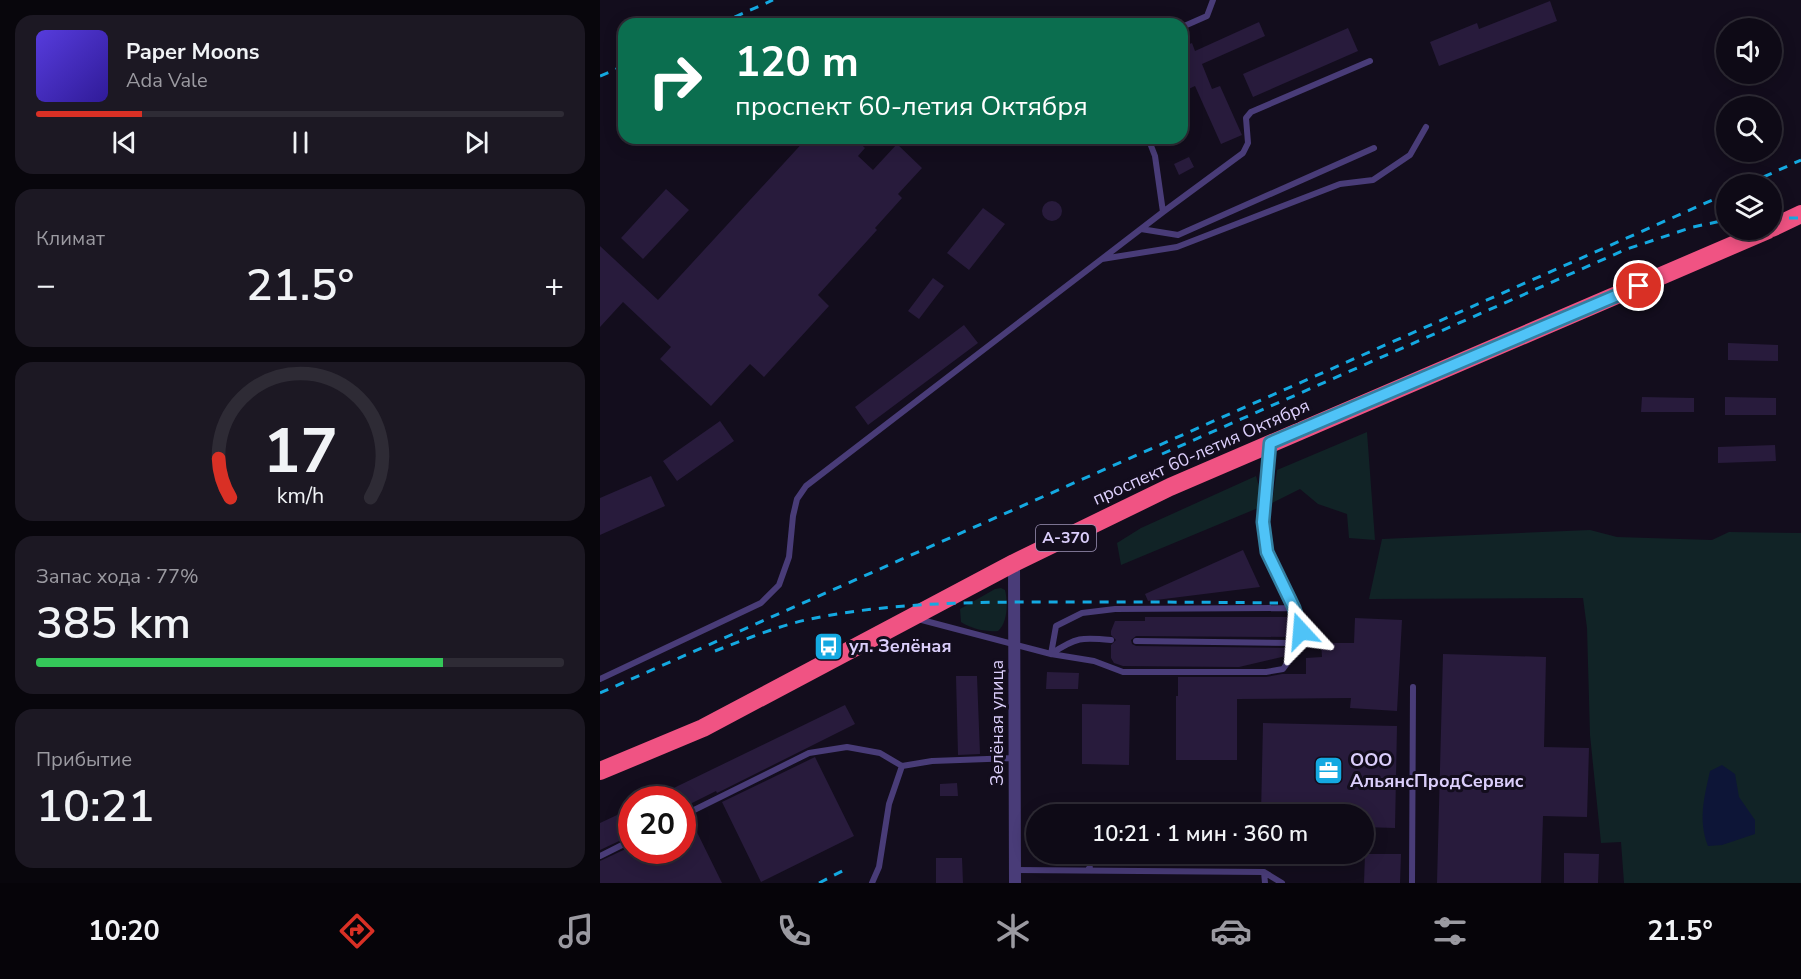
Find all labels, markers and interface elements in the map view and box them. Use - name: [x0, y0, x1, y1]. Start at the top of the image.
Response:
- map controls: [1716, 18, 1782, 240]
- button: sound: [1716, 18, 1782, 84]
- text: 120 m: [735, 34, 859, 91]
- text: Paper Moons: [126, 37, 260, 67]
- icon: right: [636, 42, 714, 120]
- text: Ada Vale: [126, 67, 208, 94]
- text: проспект 60-летия Октября: [735, 88, 1088, 125]
- button: search: [1716, 96, 1782, 162]
- icon: previous: [108, 126, 141, 159]
- icon: pause: [284, 126, 317, 159]
- icon: next: [460, 126, 493, 159]
- button: layers: [1716, 174, 1782, 240]
- text: Климат: [36, 225, 105, 252]
- text: 21.5°: [246, 255, 354, 316]
- pin: [1613, 260, 1664, 311]
- text: −: [36, 263, 56, 308]
- text: +: [544, 263, 564, 308]
- icon: arrive: [1622, 269, 1655, 302]
- street label: проспект 60-летия Октября: [1089, 393, 1313, 511]
- text: 17: [263, 410, 337, 495]
- text: km/h: [276, 482, 324, 512]
- road number: А-370: [1036, 525, 1096, 551]
- text: Запас хода · 77%: [36, 563, 199, 590]
- text: 385 km: [36, 593, 191, 654]
- position arrow: [1269, 599, 1333, 663]
- bus stop icon: ул. Зелёная: [812, 630, 844, 662]
- place label: ул. Зелёная: [849, 634, 952, 658]
- street label: Зелёная улица: [985, 660, 1009, 786]
- text: Прибытие: [36, 746, 132, 773]
- place label: ООО АльянсПродСервис: [1350, 748, 1524, 793]
- office icon: ООО АльянсПродСервис: [1313, 754, 1345, 786]
- text: 10:21: [36, 776, 155, 837]
- speed limit sign: 20: [618, 786, 696, 864]
- text: 10:21 · 1 мин · 360 m: [1092, 819, 1308, 849]
- icon: directions: [336, 910, 378, 952]
- icon: music: [555, 910, 597, 952]
- icon: phone: [773, 910, 815, 952]
- icon: climate: [992, 910, 1034, 952]
- icon: car: [1210, 910, 1252, 952]
- icon: filters: [1429, 910, 1471, 952]
- text: 10:20: [88, 913, 160, 950]
- text: 21.5°: [1647, 913, 1713, 950]

